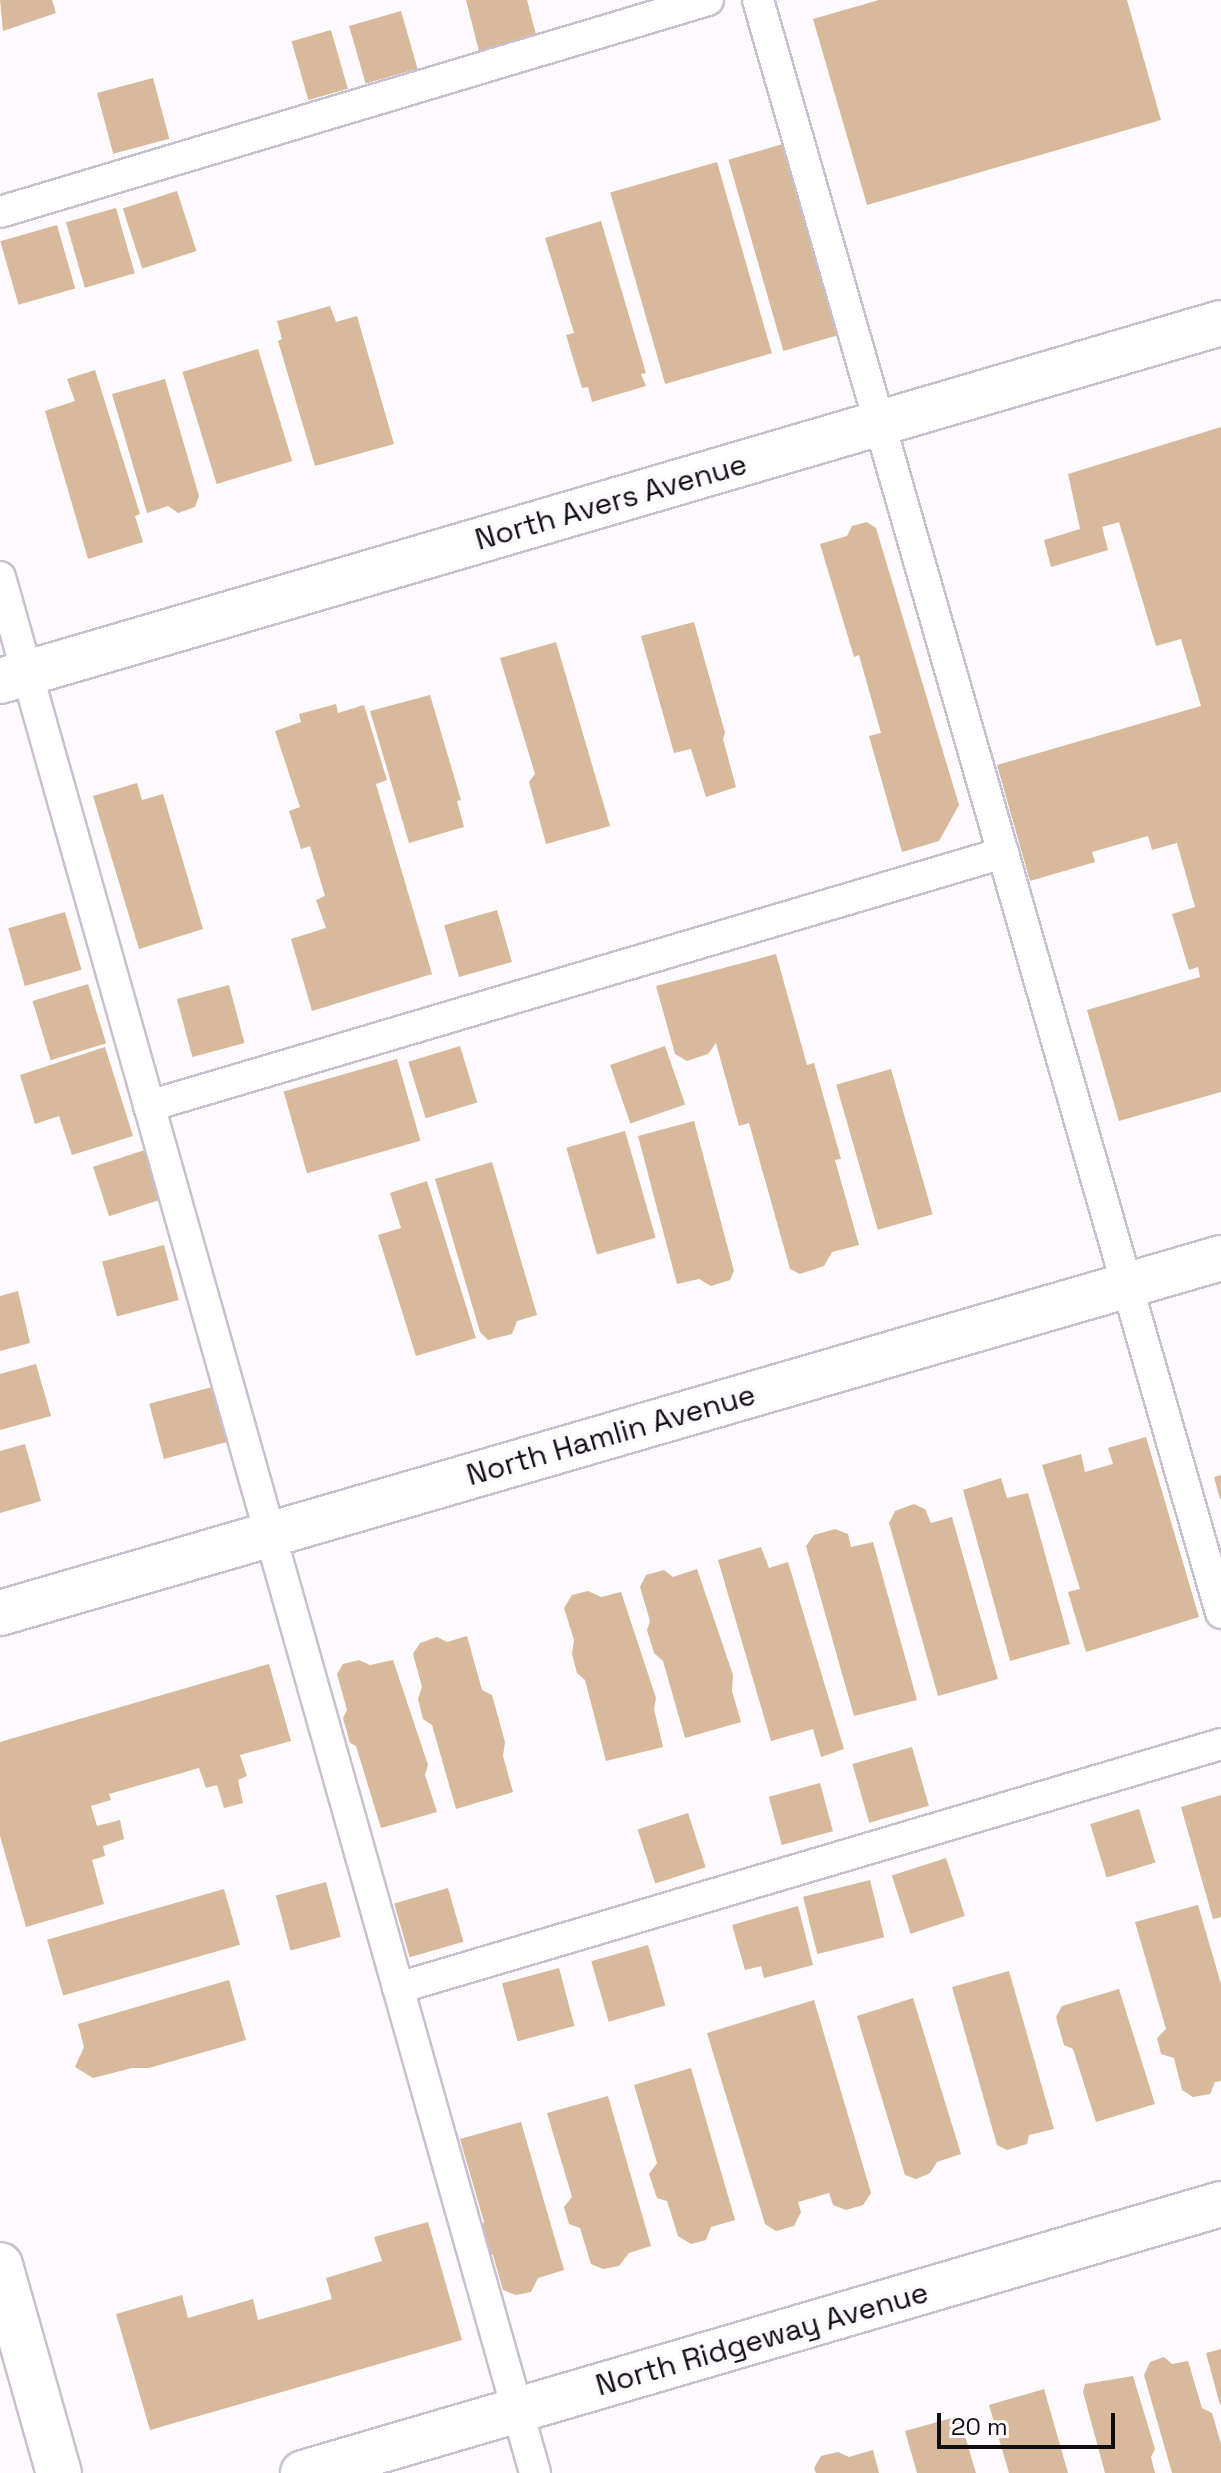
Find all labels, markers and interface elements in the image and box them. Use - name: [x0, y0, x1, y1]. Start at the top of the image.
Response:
- street label: North Avers Avenue: [471, 446, 751, 558]
- street label: North Hamlin Avenue: [462, 1376, 760, 1494]
- street label: North Ridgeway Avenue: [591, 2274, 933, 2404]
- scale bar: [941, 2397, 1119, 2447]
- text: 20 m: [951, 2411, 1008, 2442]

